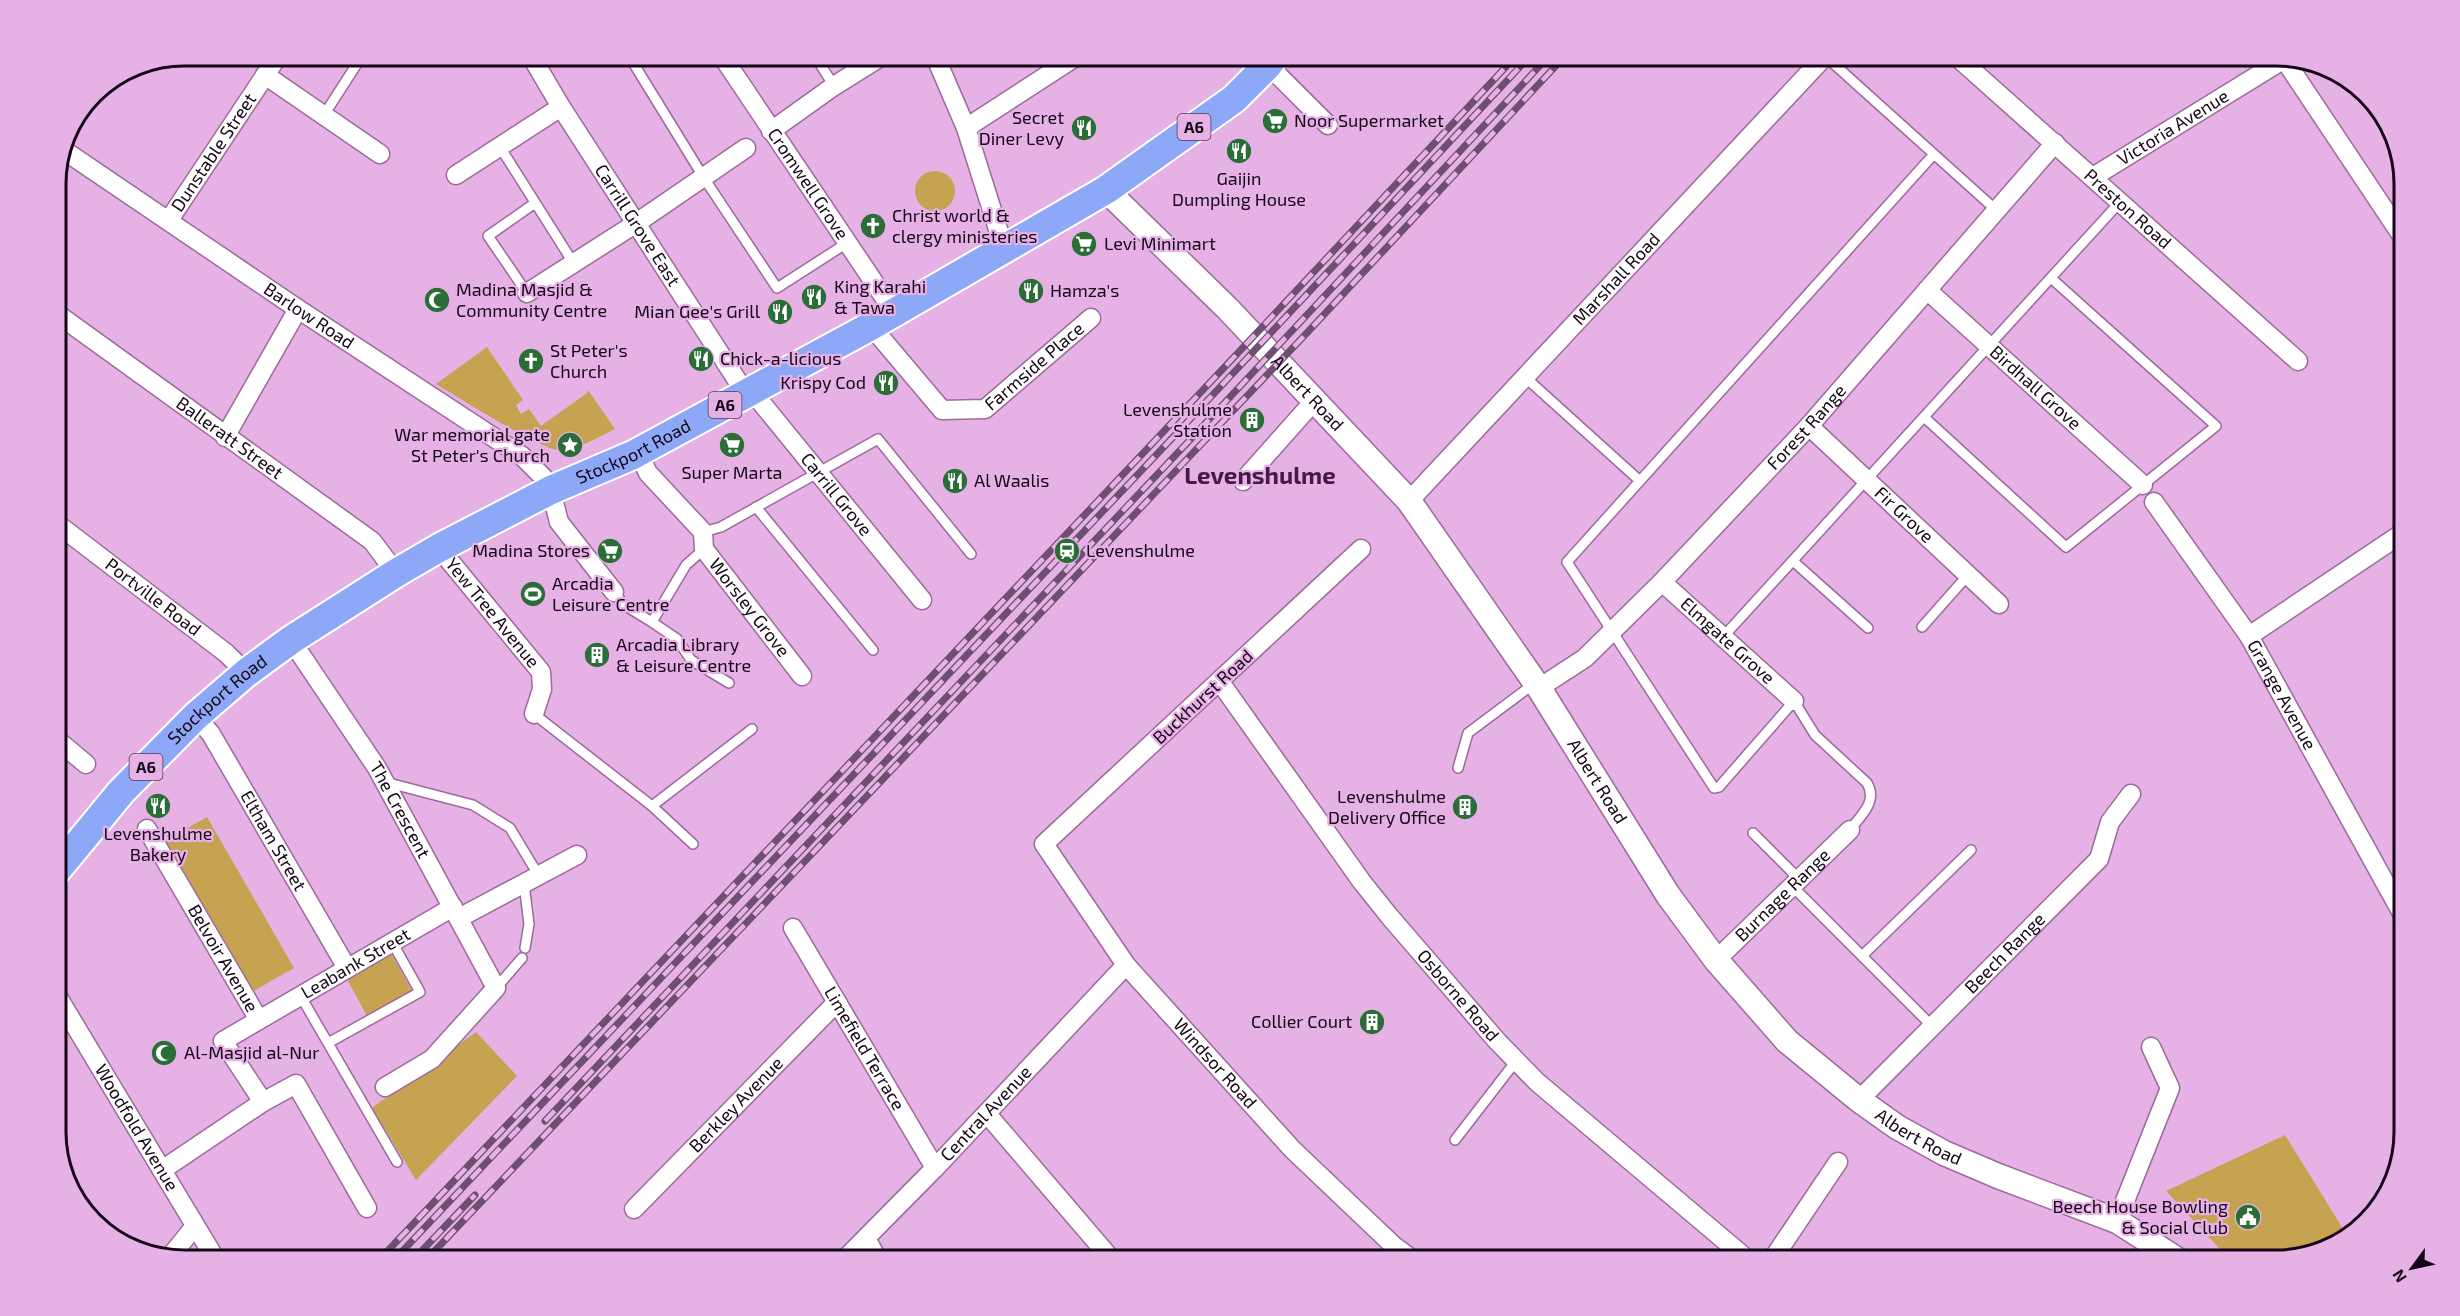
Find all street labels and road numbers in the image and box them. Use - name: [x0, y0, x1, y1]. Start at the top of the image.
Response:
- street label: Victoria Avenue: [2113, 84, 2232, 169]
- street label: Dunstable Street: [166, 88, 260, 216]
- road number: A6: [1178, 114, 1210, 140]
- street label: Cromwell Grove: [763, 123, 854, 243]
- street label: Carrill Grove East: [591, 160, 686, 290]
- street label: Preston Road: [2080, 164, 2177, 253]
- street label: Marshall Road: [1567, 228, 1664, 329]
- street label: Barlow Road: [260, 277, 359, 353]
- street label: Farmside Place: [979, 317, 1088, 415]
- street label: Birdhall Grove: [1986, 340, 2086, 434]
- street label: Albert Road: [1267, 350, 1349, 435]
- street label: Forest Range: [1762, 379, 1850, 474]
- street label: Balleratt Street: [172, 392, 288, 483]
- road number: A6: [708, 392, 742, 418]
- street label: Stockport Road: [572, 414, 694, 488]
- street label: Carrill Grove: [797, 448, 877, 540]
- street label: Fir Grove: [1871, 481, 1939, 547]
- street label: Portville Road: [101, 553, 206, 640]
- street label: Yew Tree Avenue: [441, 553, 545, 672]
- street label: Worsley Grove: [705, 553, 795, 661]
- street label: Elmgate Grove: [1676, 592, 1780, 688]
- street label: Grange Avenue: [2243, 636, 2322, 753]
- street label: Buckhurst Road: [1148, 644, 1257, 748]
- street label: Stockport Road: [162, 649, 271, 748]
- street label: Albert Road: [1563, 734, 1633, 827]
- road number: A6: [130, 754, 162, 780]
- street label: The Crescent: [366, 757, 436, 862]
- street label: Eltham Street: [236, 786, 312, 895]
- street label: Burnage Range: [1730, 844, 1834, 946]
- street label: Belvoir Avenue: [184, 900, 264, 1016]
- street label: Beech Range: [1960, 908, 2049, 998]
- street label: Leabank Street: [297, 922, 414, 1003]
- street label: Osborne Road: [1413, 944, 1504, 1046]
- street label: Limefield Terrace: [820, 982, 910, 1114]
- street label: Windsor Road: [1169, 1013, 1262, 1113]
- street label: Berkley Avenue: [684, 1052, 787, 1156]
- street label: Woodfold Avenue: [91, 1060, 184, 1195]
- street label: Central Avenue: [935, 1061, 1036, 1165]
- street label: Albert Road: [1871, 1103, 1965, 1169]

